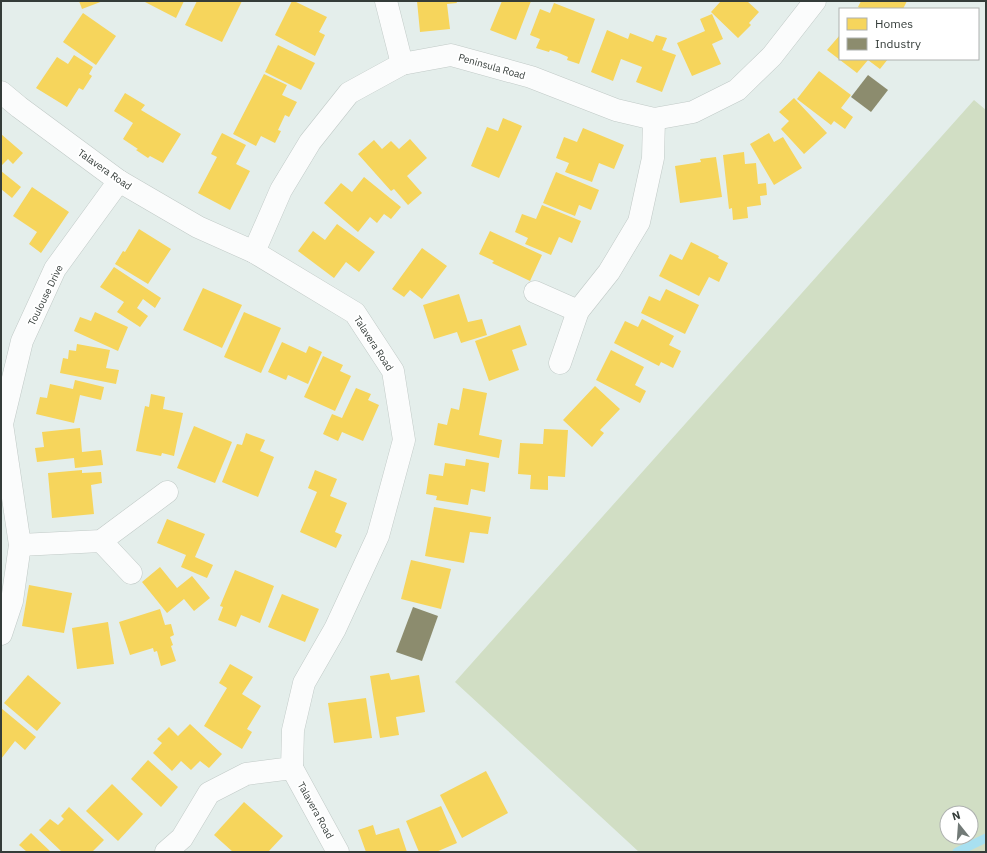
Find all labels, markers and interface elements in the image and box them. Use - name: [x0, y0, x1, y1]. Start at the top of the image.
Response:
- legend: [839, 8, 979, 60]
- text: Homes: [875, 16, 913, 31]
- text: Industry: [875, 36, 921, 51]
- street label: Peninsula Road: [457, 51, 527, 82]
- street label: Talavera Road: [75, 146, 134, 193]
- street label: Toulouse Drive: [25, 262, 66, 328]
- street label: Talavera Road: [351, 313, 396, 373]
- street label: Talavera Road: [295, 780, 337, 841]
- north arrow: [939, 805, 979, 845]
- text: N: [950, 808, 962, 823]

